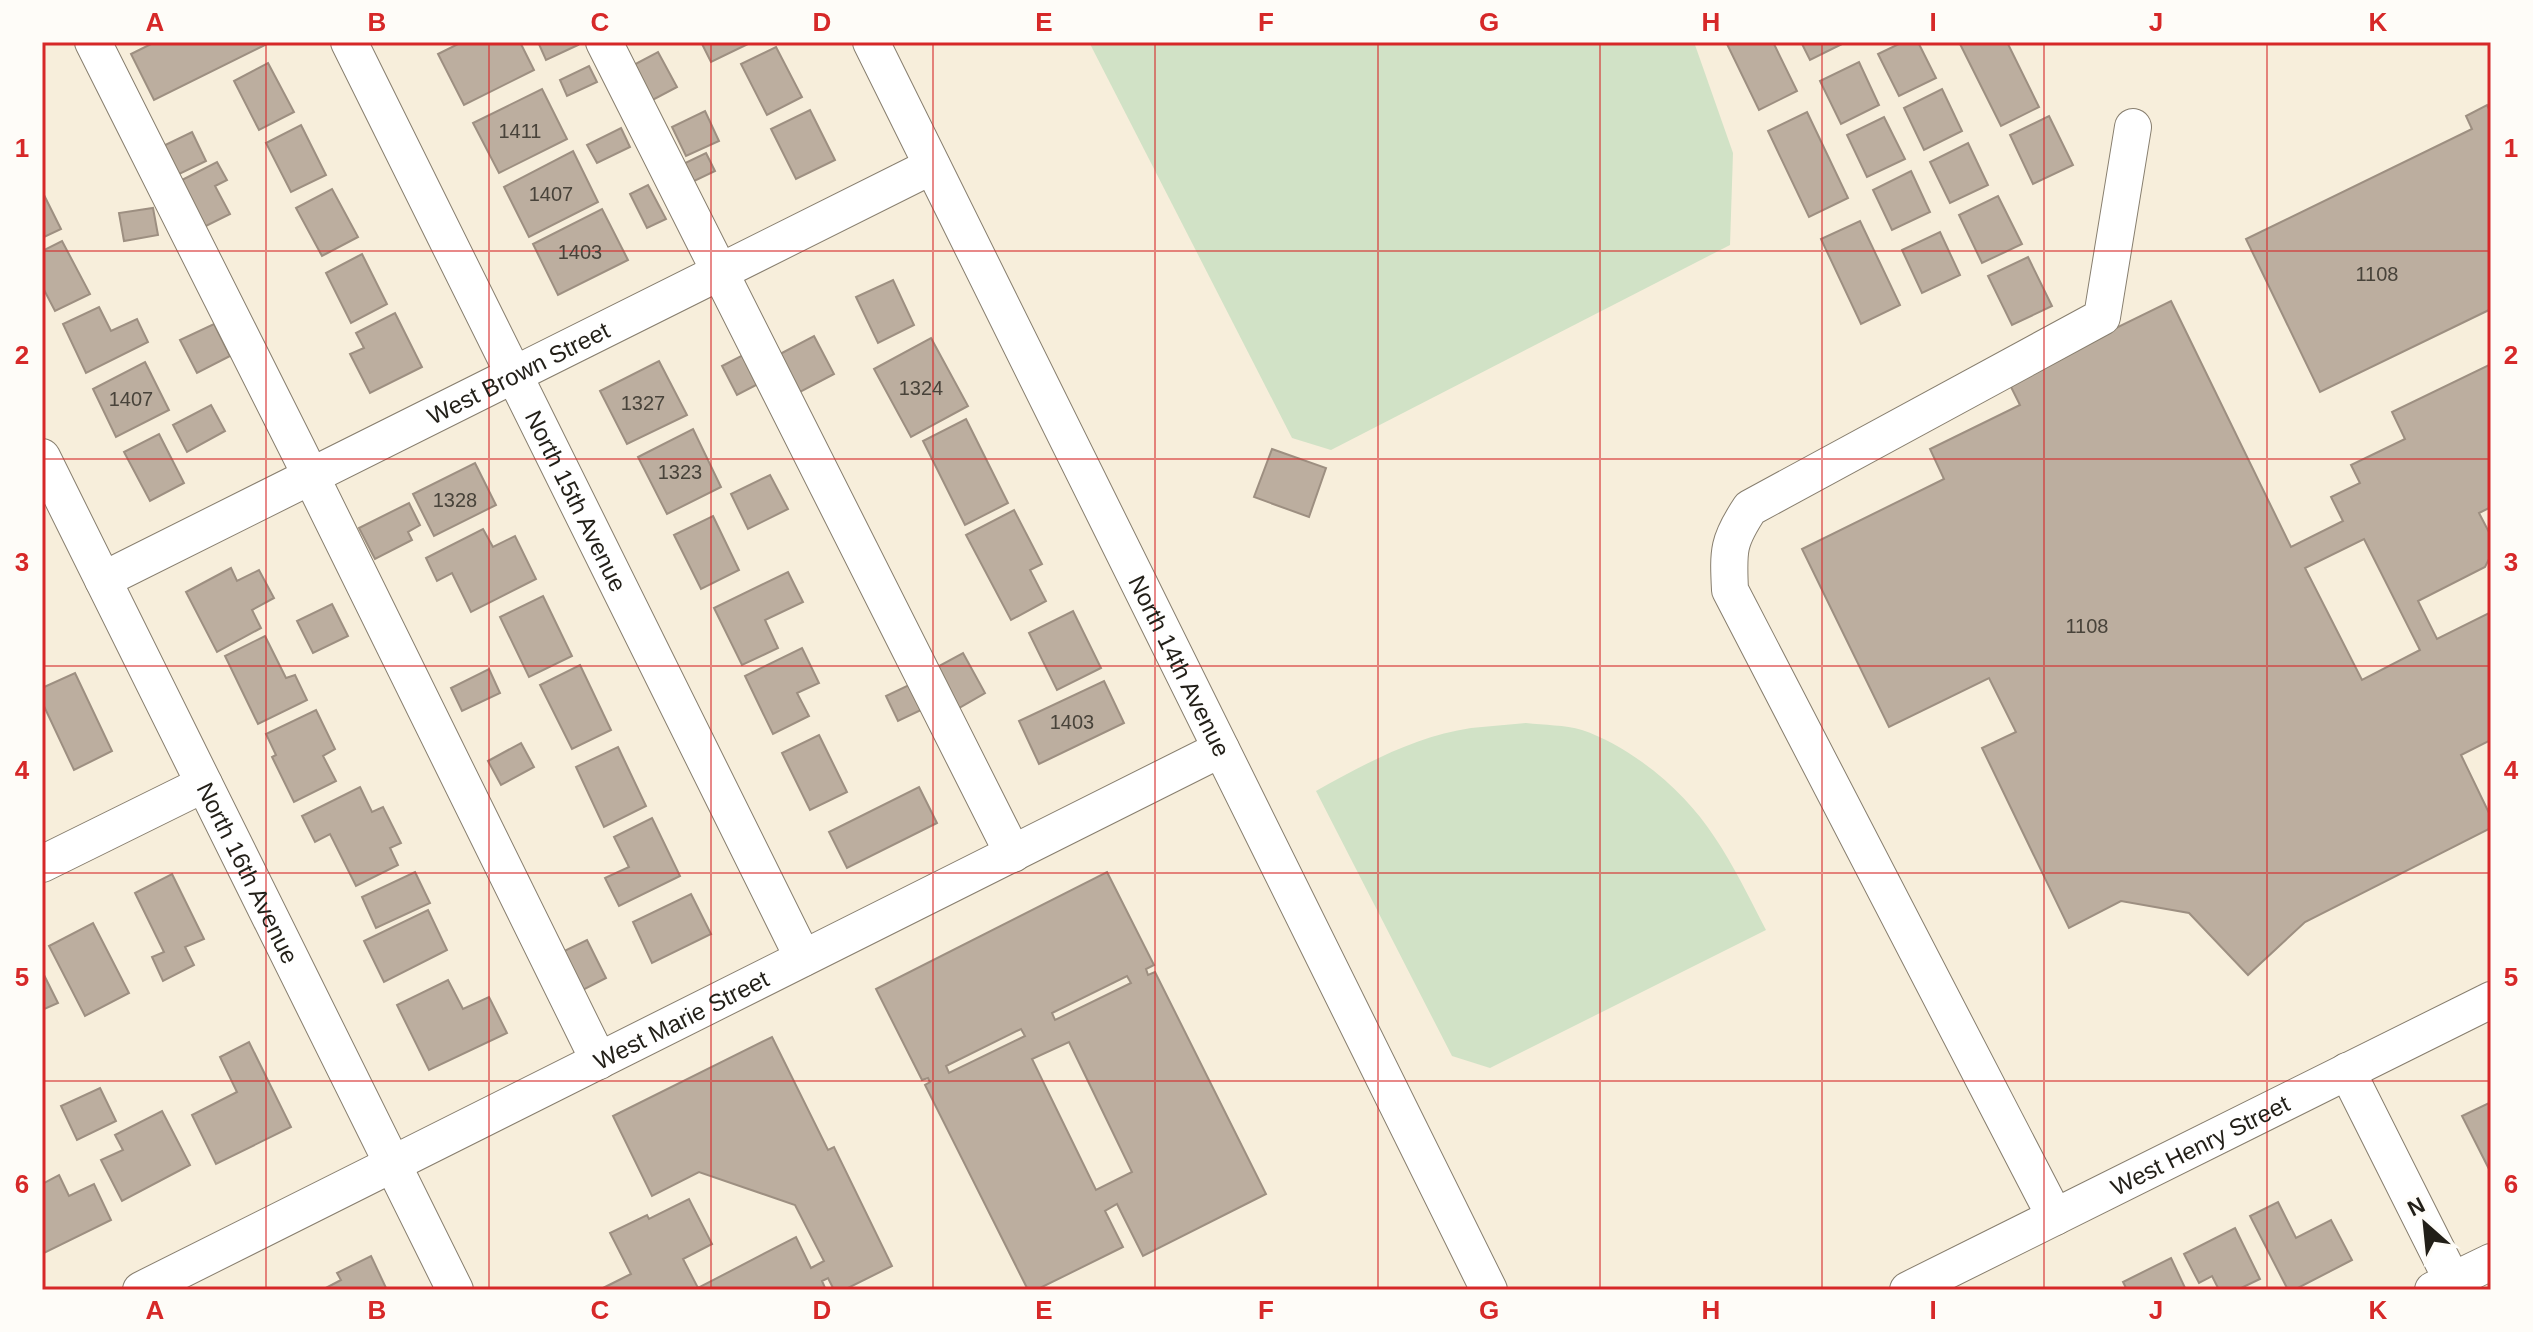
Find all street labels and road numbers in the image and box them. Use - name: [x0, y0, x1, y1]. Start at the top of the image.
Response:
- street label: West Brown Street: [423, 316, 614, 429]
- street label: North 15th Avenue: [520, 406, 633, 596]
- street label: North 14th Avenue: [1124, 571, 1236, 761]
- street label: North 16th Avenue: [192, 778, 304, 968]
- street label: West Marie Street: [589, 964, 773, 1074]
- street label: West Henry Street: [2106, 1089, 2294, 1200]

